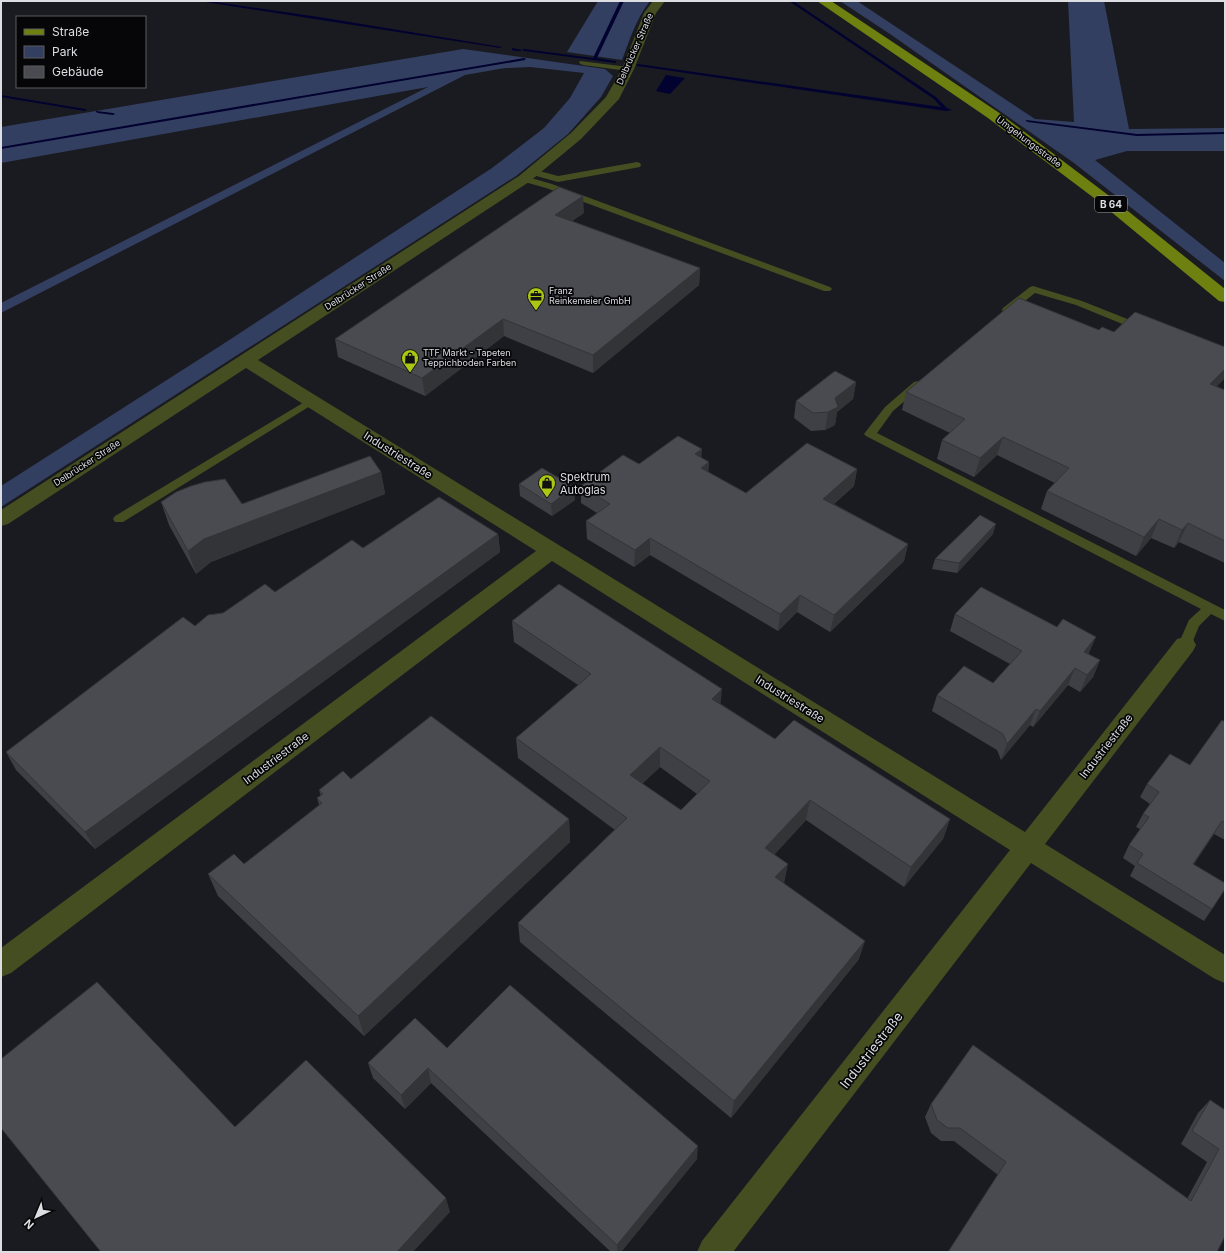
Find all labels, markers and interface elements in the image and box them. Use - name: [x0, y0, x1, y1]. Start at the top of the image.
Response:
- street label: Delbrücker Straße: [614, 11, 655, 86]
- legend: [16, 16, 146, 88]
- text: Straße: [52, 24, 89, 39]
- text: Park: [52, 44, 78, 59]
- text: Gebäude: [52, 64, 104, 79]
- street label: Umgehungsstraße: [995, 114, 1064, 170]
- road number: B 64: [1095, 196, 1127, 212]
- street label: Delbrücker Straße: [322, 261, 393, 312]
- place label: Franz Reinkemeier GmbH: [549, 285, 631, 306]
- office icon: Franz Reinkemeier GmbH: [526, 286, 546, 311]
- place label: TTF Markt - Tapeten Teppichboden Farben: [423, 347, 516, 368]
- shop icon: TTF Markt - Tapeten Teppichboden Farben: [400, 348, 420, 373]
- street label: Industriestraße: [361, 428, 435, 482]
- street label: Delbrücker Straße: [51, 437, 122, 488]
- place label: Spektrum Autoglas: [560, 470, 610, 497]
- shop icon: Spektrum Autoglas: [537, 473, 557, 498]
- street label: Industriestraße: [753, 672, 827, 726]
- street label: Industriestraße: [1076, 711, 1136, 781]
- street label: Industriestraße: [240, 729, 312, 787]
- street label: Industriestraße: [836, 1009, 906, 1091]
- north arrow: [16, 1197, 56, 1237]
- text: N: [21, 1216, 37, 1232]

